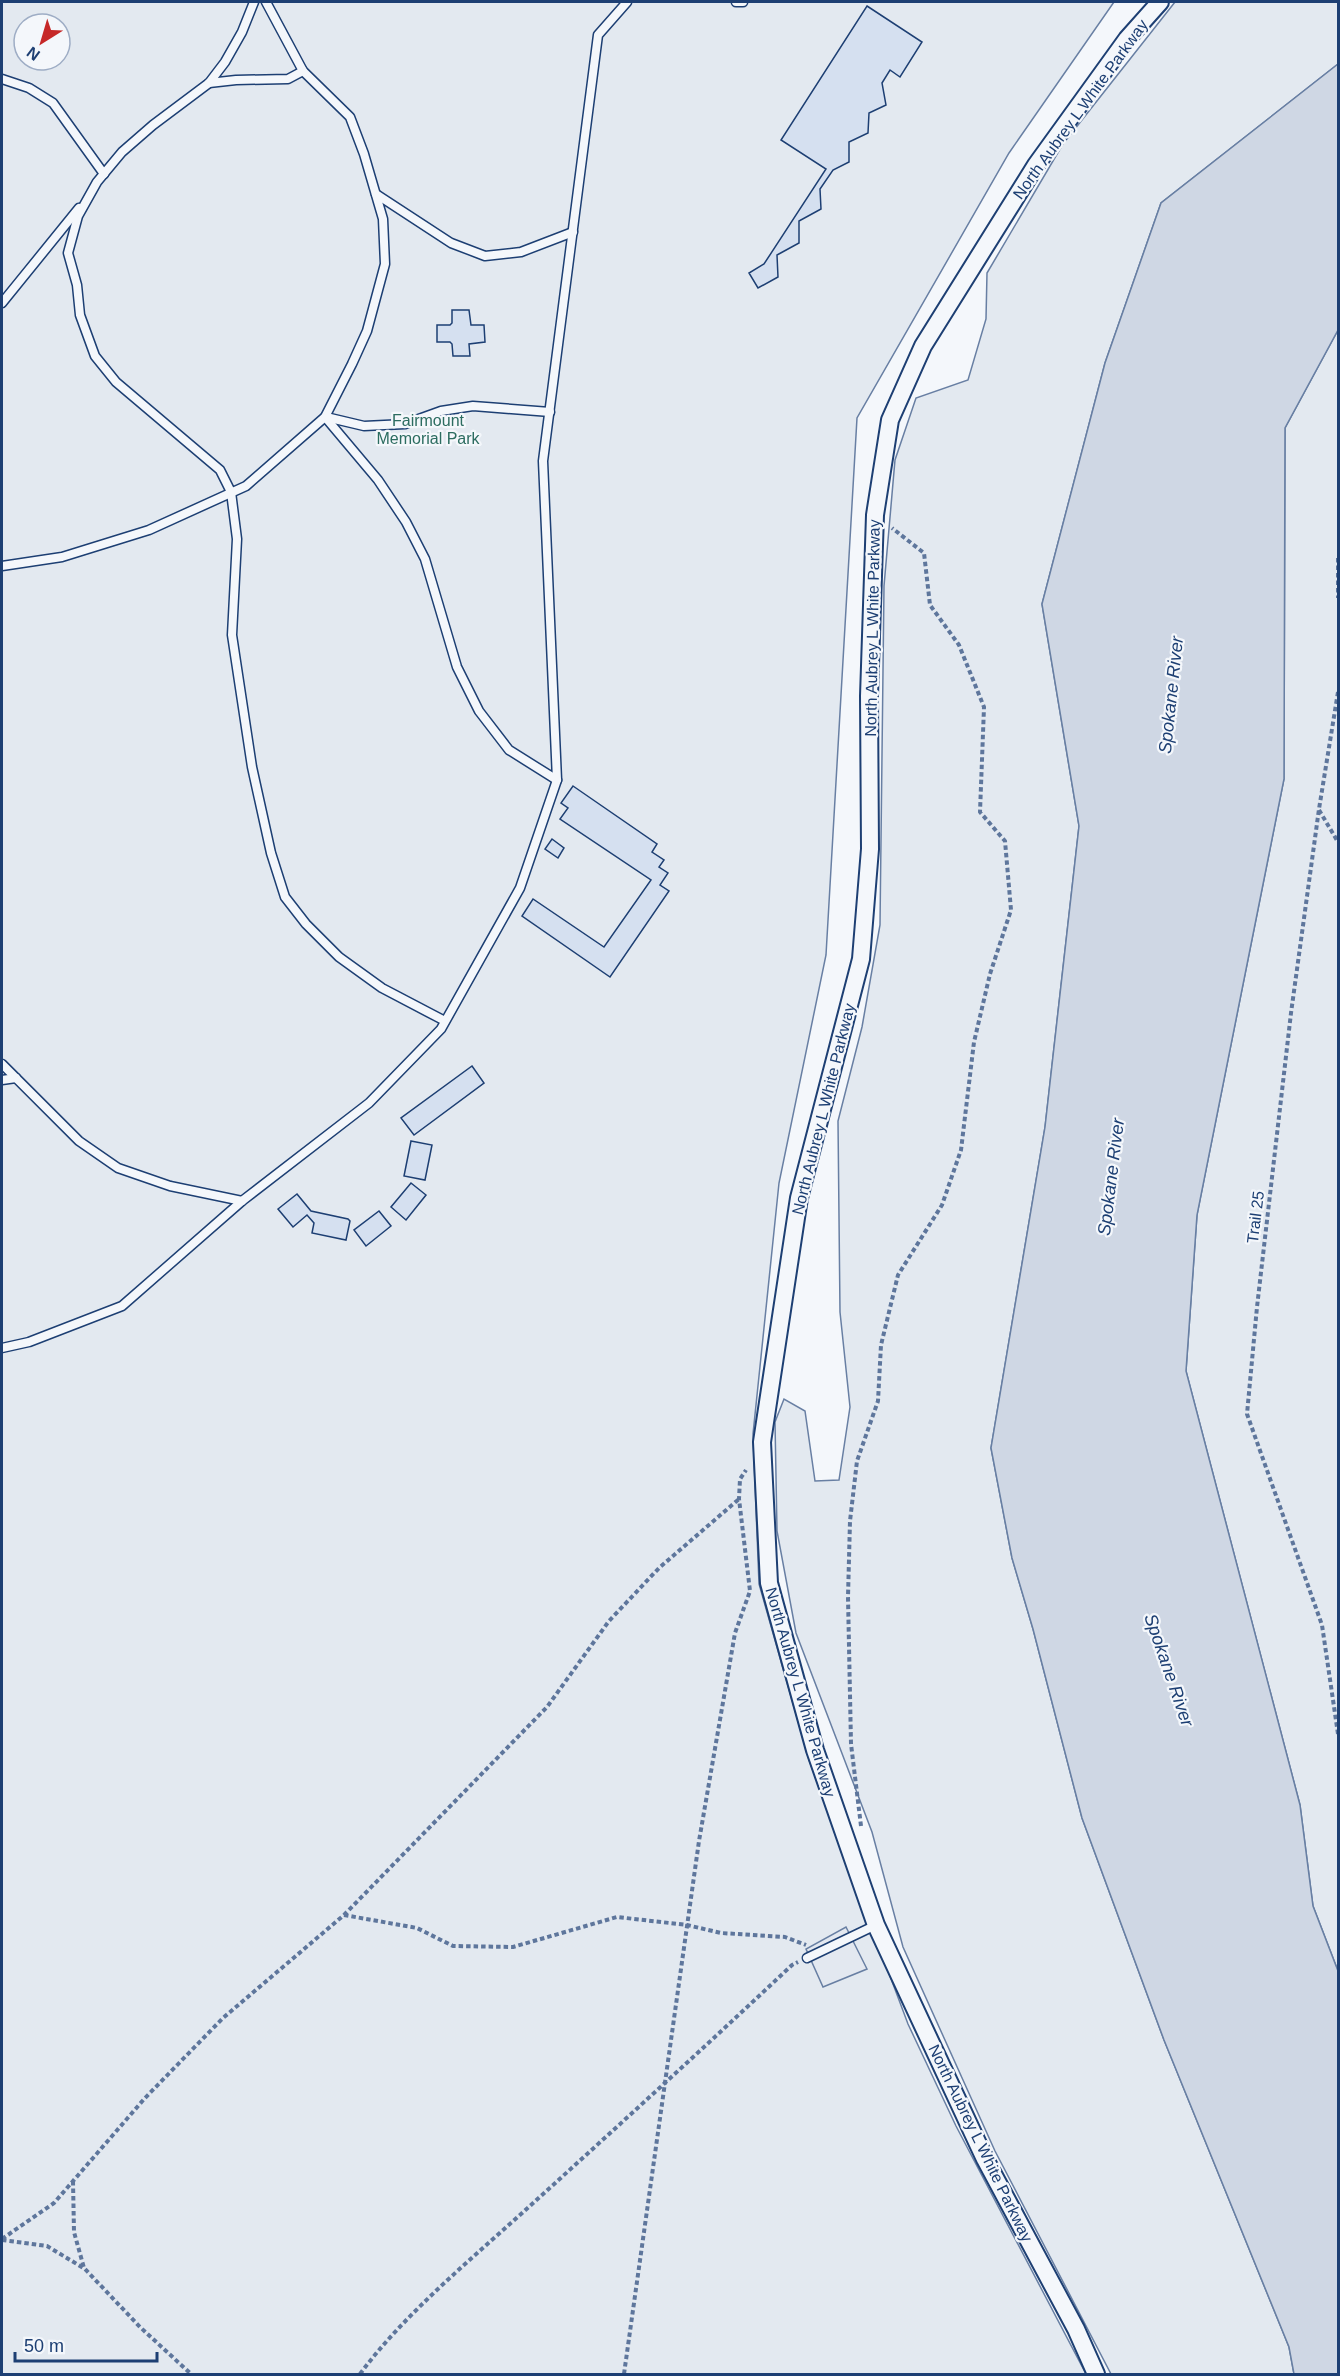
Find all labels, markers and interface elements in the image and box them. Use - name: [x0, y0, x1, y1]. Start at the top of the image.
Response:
- north arrow: [12, 12, 72, 72]
- street label: North Aubrey L White Parkway: [1010, 16, 1151, 202]
- text: N: [24, 43, 43, 64]
- park label: Fairmount Memorial Park: [376, 412, 481, 447]
- street label: North Aubrey L White Parkway: [862, 519, 883, 737]
- water label: Spokane River: [1155, 634, 1187, 755]
- street label: North Aubrey L White Parkway: [789, 1002, 858, 1217]
- water label: Spokane River: [1094, 1116, 1128, 1237]
- street label: Trail 25: [1244, 1190, 1267, 1244]
- street label: North Aubrey L White Parkway: [762, 1585, 839, 1799]
- water label: Spokane River: [1140, 1611, 1198, 1730]
- street label: North Aubrey L White Parkway: [925, 2042, 1036, 2245]
- scale bar: [15, 2325, 158, 2363]
- text: 50 m: [24, 2336, 64, 2356]

